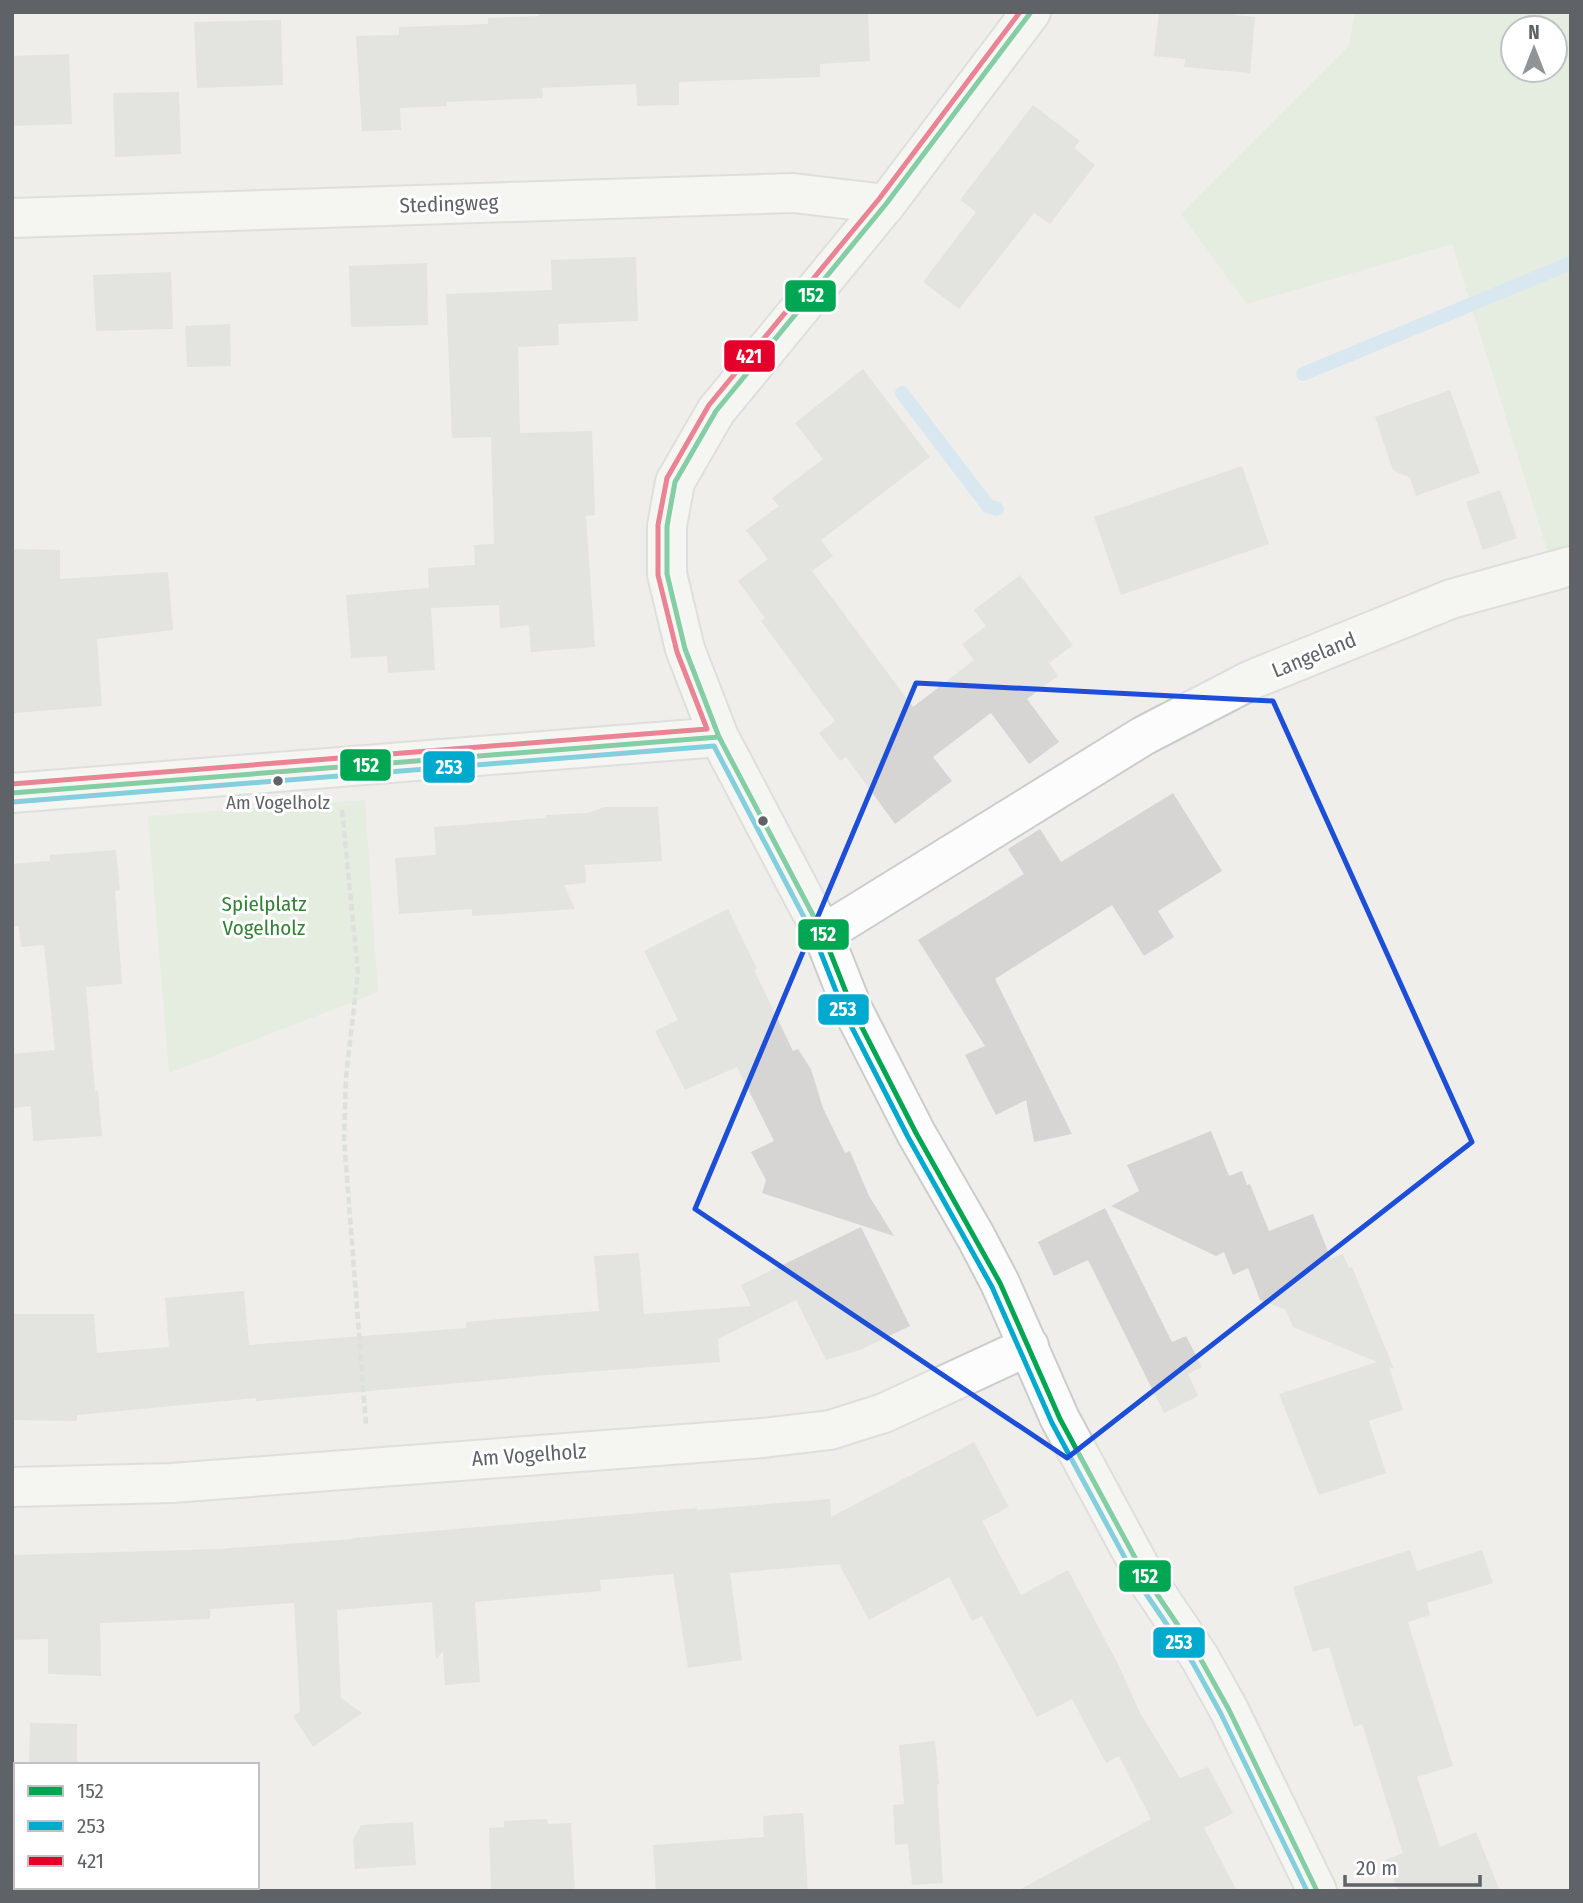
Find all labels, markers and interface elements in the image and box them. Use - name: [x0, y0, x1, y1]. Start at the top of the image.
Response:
- north arrow: [1499, 14, 1569, 84]
- text: N: [1528, 21, 1540, 44]
- street label: Stedingweg: [399, 189, 499, 219]
- line badge: 152: [784, 279, 837, 313]
- text: 152: [798, 284, 824, 307]
- line badge: 421: [723, 339, 776, 373]
- text: 421: [736, 345, 762, 368]
- street label: Langeland: [1268, 626, 1360, 684]
- line badge: 152: [339, 748, 392, 782]
- line badge: 253: [422, 750, 476, 784]
- text: 152: [353, 754, 379, 777]
- text: 253: [435, 756, 462, 779]
- marker: Am Vogelholz: [271, 774, 285, 788]
- place label: Am Vogelholz: [226, 791, 330, 814]
- unlabelled marker: [756, 814, 770, 828]
- park label: Spielplatz Vogelholz: [222, 891, 306, 941]
- line badge: 152: [797, 918, 850, 951]
- text: 152: [810, 923, 836, 946]
- line badge: 253: [817, 993, 870, 1026]
- text: 253: [829, 998, 856, 1021]
- street label: Am Vogelholz: [471, 1438, 587, 1472]
- line badge: 152: [1118, 1559, 1172, 1593]
- text: 152: [1132, 1565, 1158, 1588]
- line badge: 253: [1152, 1626, 1206, 1659]
- text: 253: [1165, 1631, 1192, 1654]
- legend: [14, 1763, 259, 1889]
- text: 152: [77, 1778, 104, 1804]
- text: 253: [77, 1813, 105, 1839]
- scale bar: [1345, 1843, 1480, 1887]
- text: 421: [77, 1848, 104, 1874]
- text: 20 m: [1356, 1855, 1397, 1881]

